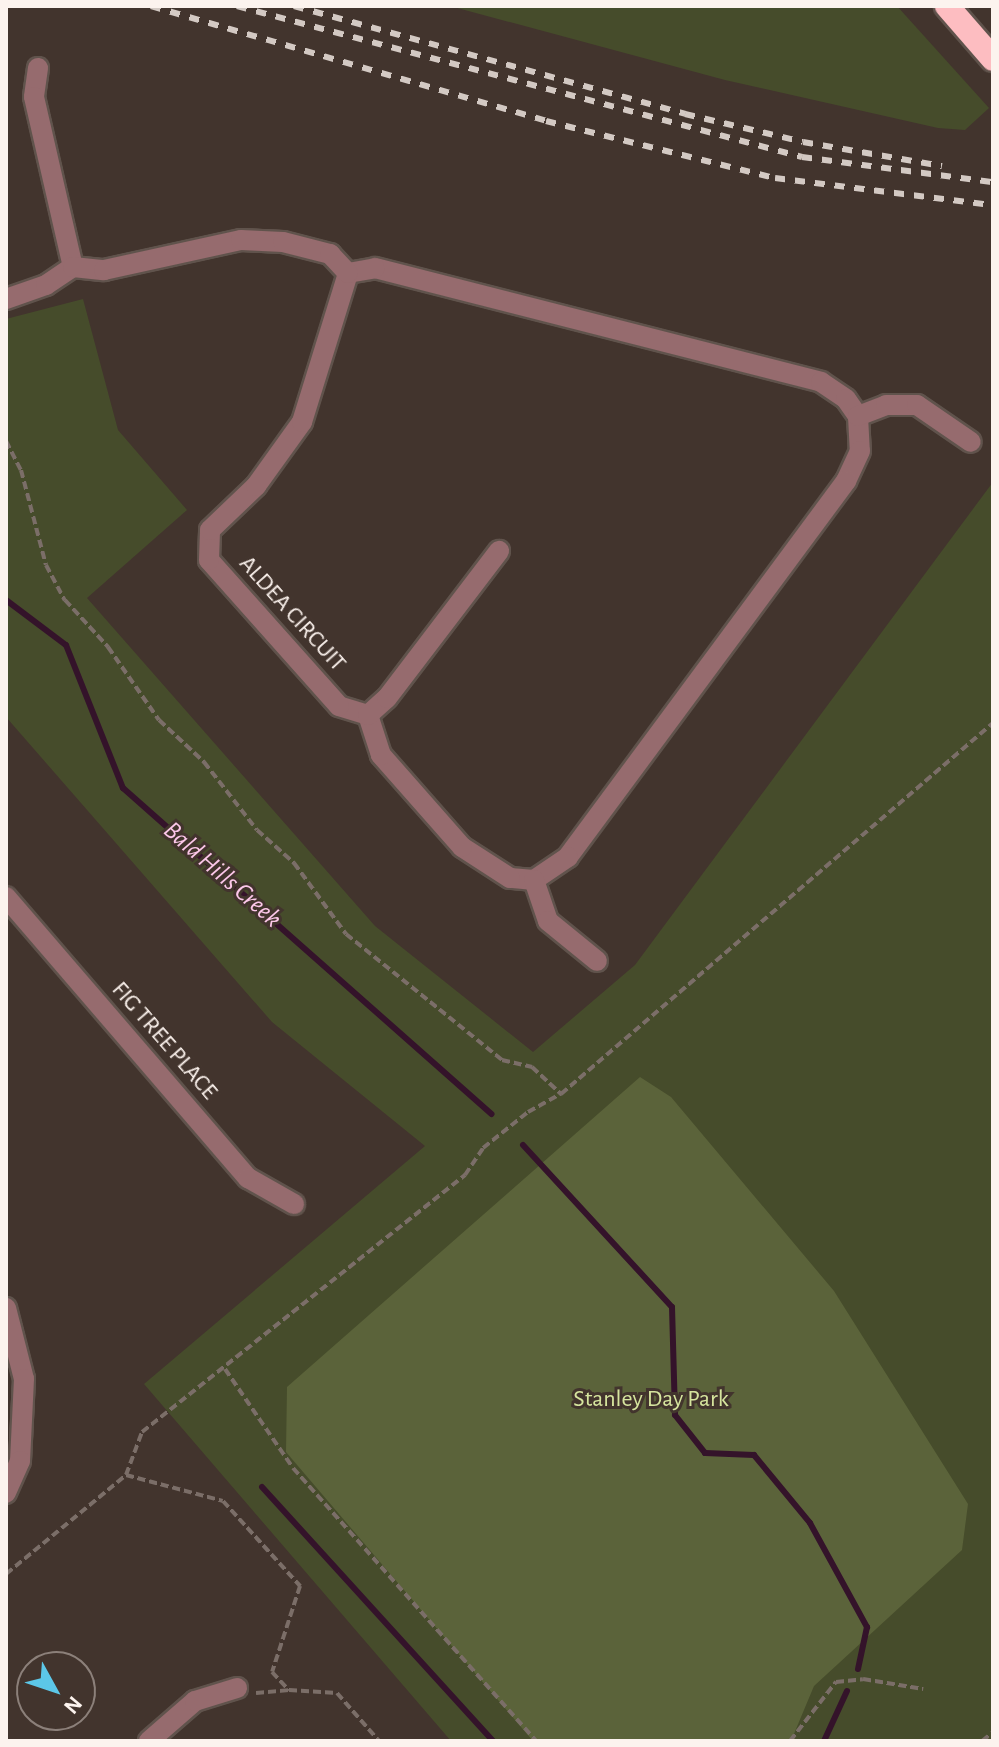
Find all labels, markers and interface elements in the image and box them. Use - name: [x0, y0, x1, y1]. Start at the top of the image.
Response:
- street label: ALDEA CIRCUIT: [232, 550, 352, 678]
- water label: Bald Hills Creek: [157, 815, 287, 935]
- street label: FIG TREE PLACE: [105, 976, 223, 1106]
- park label: Stanley Day Park: [573, 1386, 729, 1414]
- north arrow: [16, 1651, 96, 1731]
- text: N: [60, 1692, 86, 1718]

